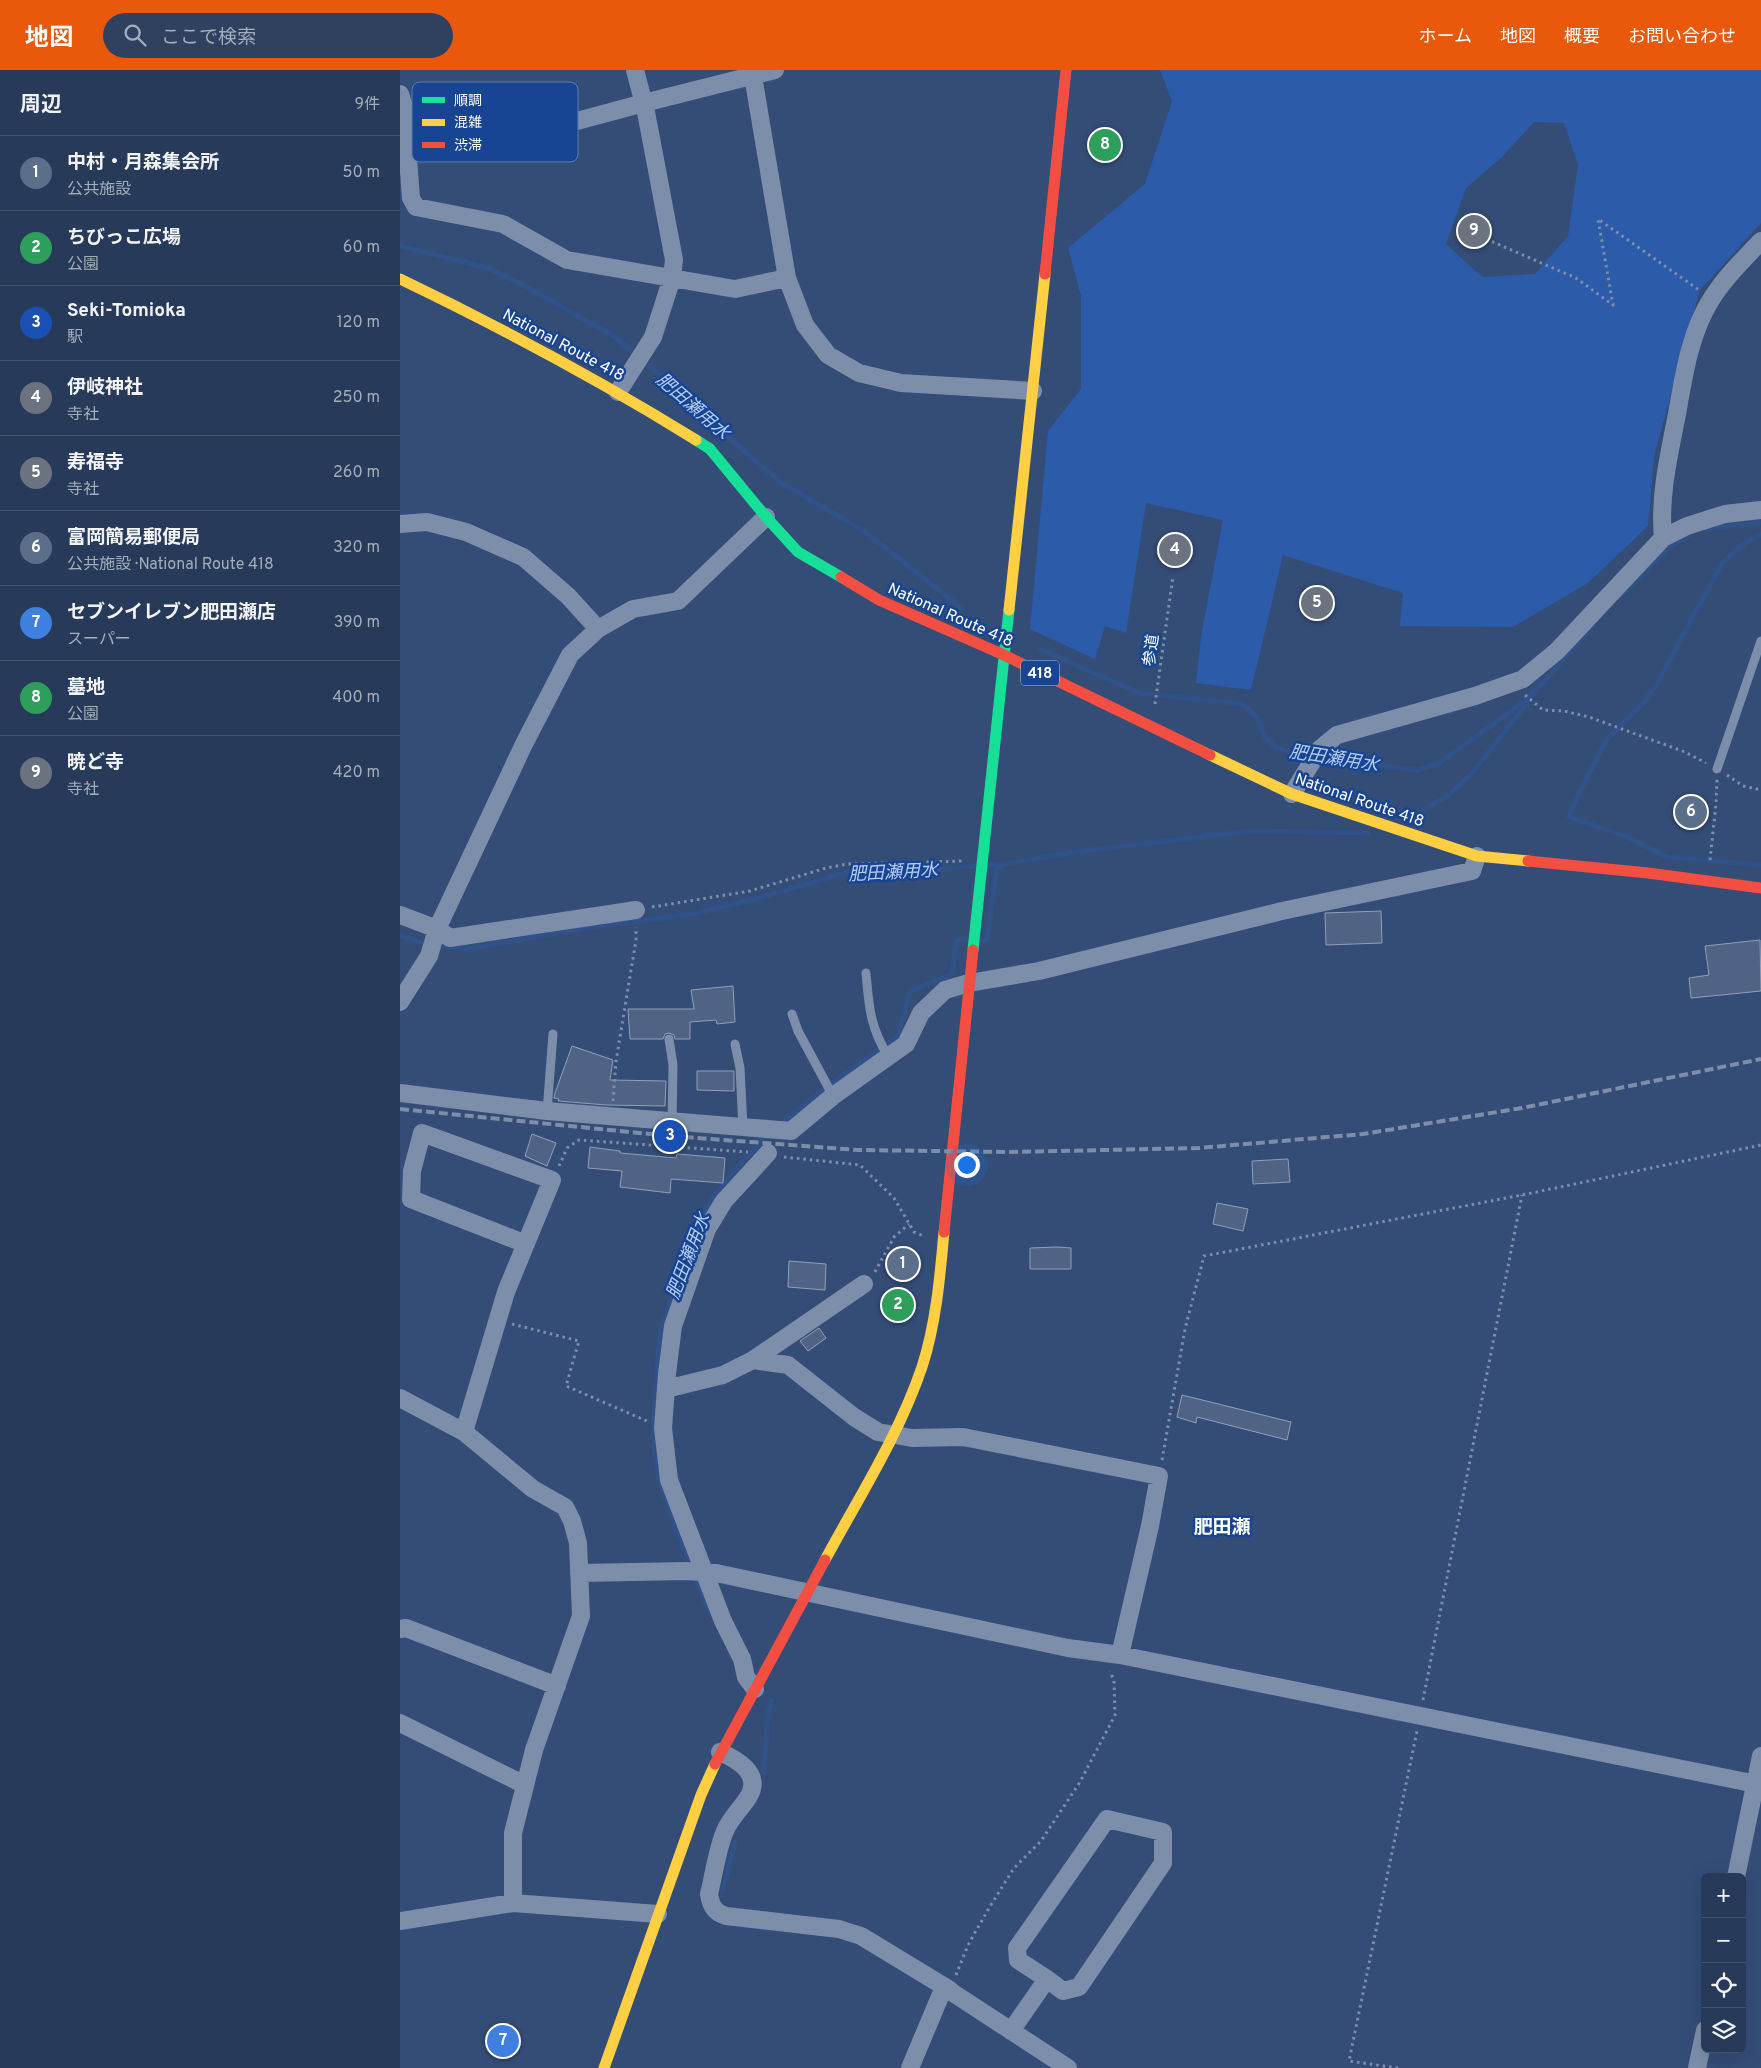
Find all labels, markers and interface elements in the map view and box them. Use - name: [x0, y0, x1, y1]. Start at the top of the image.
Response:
- search box: [103, 13, 453, 58]
- icon: search: [121, 21, 149, 49]
- text: 地図: [25, 24, 73, 54]
- text: ここで検索: [161, 26, 256, 50]
- text: ホーム: [1419, 26, 1472, 49]
- text: 地図: [1500, 26, 1536, 49]
- text: 概要: [1564, 26, 1600, 49]
- text: お問い合わせ: [1628, 26, 1736, 49]
- legend: [412, 82, 578, 162]
- text: 周辺: [20, 92, 62, 119]
- text: 順調: [454, 93, 482, 110]
- text: 9件: [354, 95, 380, 115]
- text: 混雑: [454, 114, 482, 132]
- pin: 8: [1089, 126, 1121, 164]
- text: 渋滞: [454, 138, 482, 155]
- text: 中村・月森集会所: [67, 151, 219, 175]
- text: 1: [33, 163, 39, 183]
- text: 50 m: [343, 163, 380, 183]
- text: 公共施設: [67, 180, 131, 200]
- pin: 9: [1458, 212, 1490, 250]
- text: ちびっこ広場: [67, 226, 181, 250]
- text: 2: [31, 238, 41, 258]
- text: 60 m: [343, 238, 380, 258]
- text: 公園: [67, 255, 99, 275]
- text: Seki-Tomioka: [67, 299, 186, 323]
- street label: National Route 418: [499, 305, 627, 386]
- text: 3: [31, 313, 41, 333]
- text: 120 m: [337, 313, 380, 333]
- text: 駅: [67, 328, 83, 348]
- water label: 肥田瀬用水: [651, 369, 735, 447]
- text: 伊岐神社: [67, 376, 143, 400]
- text: 4: [31, 388, 41, 408]
- text: 250 m: [333, 388, 380, 408]
- text: 寺社: [67, 405, 99, 425]
- text: 寿福寺: [67, 451, 124, 475]
- text: 5: [31, 463, 41, 483]
- text: 260 m: [333, 463, 380, 483]
- text: 寺社: [67, 480, 99, 500]
- text: 富岡簡易郵便局: [67, 526, 200, 550]
- pin: 4: [1159, 531, 1191, 569]
- text: 6: [31, 538, 41, 558]
- text: 320 m: [333, 538, 380, 558]
- text: 公共施設 · National Route 418: [67, 555, 274, 575]
- street label: National Route 418: [884, 579, 1016, 652]
- pin: 5: [1301, 584, 1333, 622]
- text: セブンイレブン肥田瀬店: [67, 601, 276, 625]
- text: 7: [32, 613, 40, 633]
- text: 390 m: [334, 613, 380, 633]
- text: スーパー: [67, 630, 131, 650]
- street label: 参道: [1140, 633, 1164, 668]
- road number: 418: [1021, 660, 1059, 686]
- text: 墓地: [67, 676, 105, 700]
- text: 8: [31, 688, 41, 708]
- text: 400 m: [332, 688, 380, 708]
- text: 公園: [67, 705, 99, 725]
- water label: 肥田瀬用水: [1288, 741, 1382, 778]
- text: 暁ど寺: [67, 751, 124, 775]
- text: 9: [31, 763, 41, 783]
- text: 420 m: [333, 763, 380, 783]
- street label: National Route 418: [1292, 769, 1427, 832]
- text: 寺社: [67, 780, 99, 800]
- pin: 6: [1675, 793, 1707, 831]
- water label: 肥田瀬用水: [848, 860, 941, 887]
- pin: 3: [654, 1117, 686, 1155]
- your location: [954, 1152, 980, 1178]
- water label: 肥田瀬用水: [663, 1209, 717, 1303]
- pin: 1: [887, 1245, 919, 1283]
- pin: 2: [882, 1286, 914, 1324]
- district label: 肥田瀬: [1193, 1516, 1251, 1540]
- map controls: [1701, 1873, 1746, 2053]
- button: +: [1701, 1873, 1746, 1918]
- button: −: [1701, 1918, 1746, 1963]
- button: locate: [1701, 1963, 1746, 2008]
- button: layers: [1701, 2008, 1746, 2053]
- pin: 7: [487, 2022, 519, 2060]

